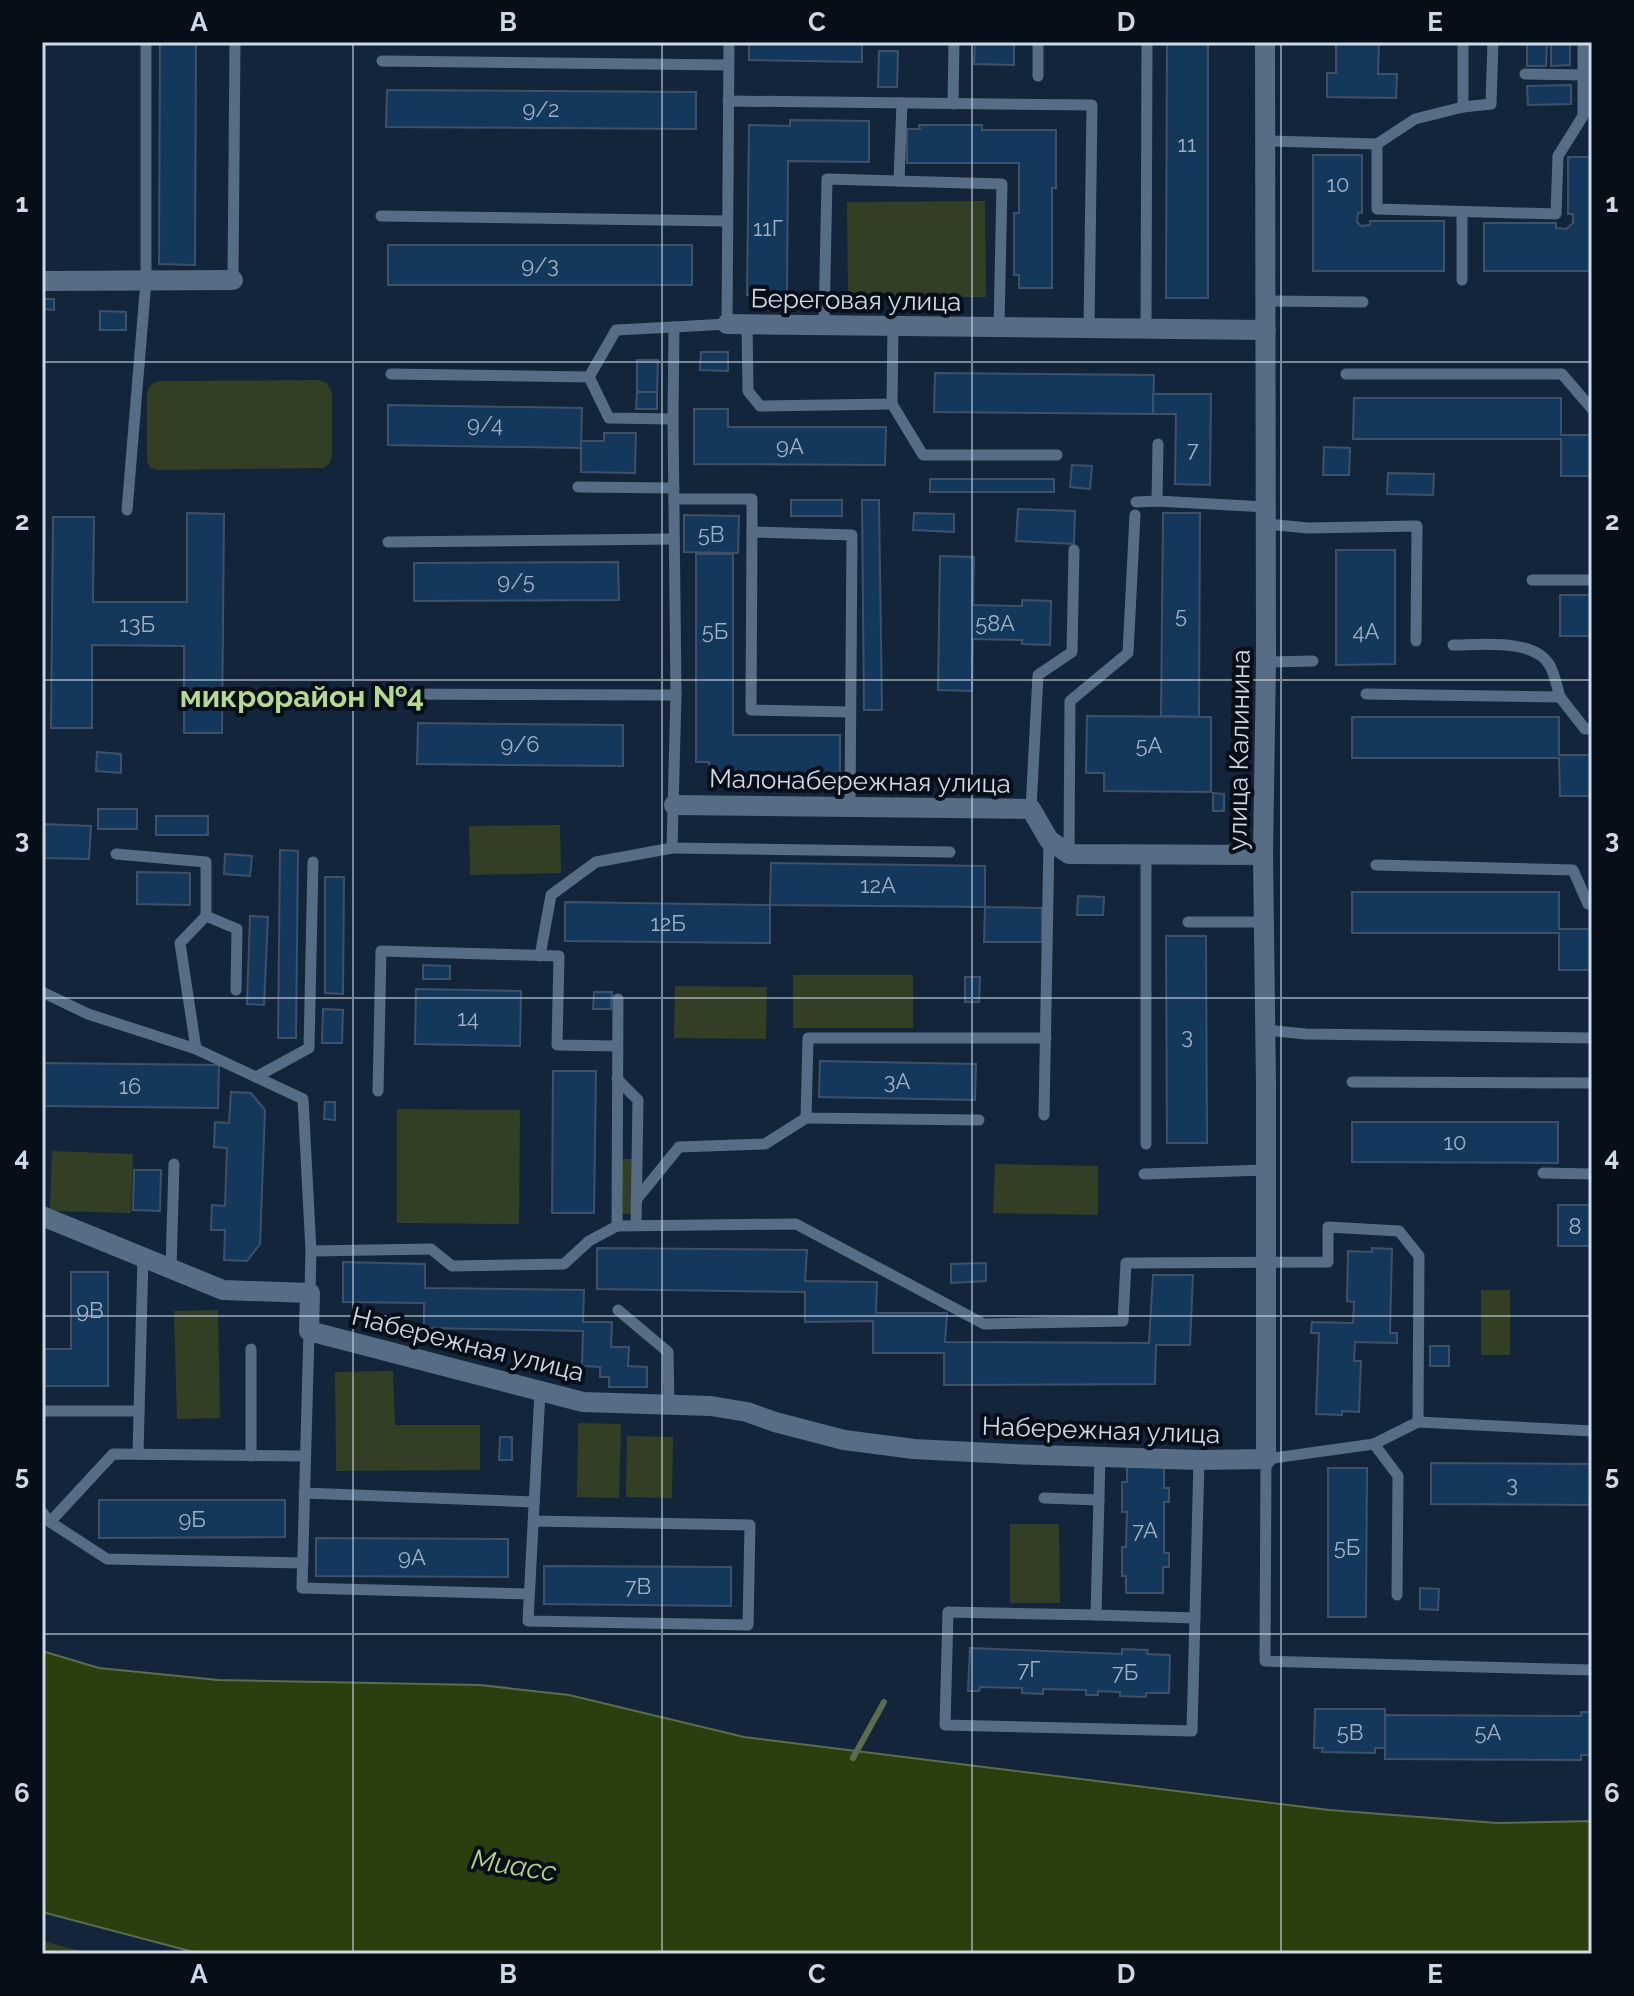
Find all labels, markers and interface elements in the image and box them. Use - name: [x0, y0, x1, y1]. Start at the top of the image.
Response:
- text: A: [190, 7, 208, 37]
- text: B: [499, 7, 517, 37]
- text: C: [808, 7, 826, 37]
- text: D: [1117, 7, 1135, 37]
- text: E: [1427, 7, 1443, 37]
- house number: 9/2: [522, 96, 560, 122]
- house number: 11: [1178, 131, 1196, 157]
- house number: 10: [1327, 171, 1349, 197]
- text: 1: [16, 188, 29, 218]
- text: 1: [1606, 188, 1619, 218]
- house number: 11Г: [753, 215, 783, 241]
- house number: 9/3: [521, 252, 559, 278]
- street label: Береговая улица: [750, 283, 962, 317]
- house number: 9/4: [467, 411, 503, 437]
- house number: 9А: [776, 433, 804, 459]
- house number: 7: [1187, 436, 1199, 462]
- text: 2: [15, 506, 29, 536]
- text: 2: [1605, 506, 1619, 536]
- house number: 5В: [698, 521, 724, 547]
- house number: 9/5: [497, 568, 535, 594]
- house number: 5: [1175, 602, 1187, 628]
- house number: 58А: [975, 610, 1015, 636]
- house number: 13Б: [119, 611, 155, 637]
- house number: 5Б: [702, 618, 728, 644]
- house number: 4А: [1353, 618, 1380, 644]
- street label: улица Калинина: [1222, 649, 1256, 851]
- district label: микрорайон №4: [180, 679, 424, 714]
- house number: 9/6: [500, 731, 540, 757]
- house number: 5А: [1136, 732, 1163, 758]
- street label: Малонабережная улица: [709, 763, 1011, 799]
- text: 3: [15, 824, 29, 854]
- text: 3: [1605, 824, 1619, 854]
- house number: 12А: [860, 872, 896, 898]
- house number: 12Б: [650, 910, 686, 936]
- house number: 14: [457, 1005, 479, 1031]
- house number: 3: [1181, 1023, 1193, 1049]
- house number: 3А: [884, 1068, 910, 1094]
- house number: 16: [119, 1073, 141, 1099]
- house number: 10: [1444, 1129, 1466, 1155]
- text: 4: [15, 1142, 29, 1172]
- text: 4: [1605, 1142, 1619, 1172]
- house number: 8: [1568, 1213, 1582, 1239]
- house number: 9В: [76, 1297, 104, 1323]
- street label: Набережная улица: [349, 1301, 587, 1387]
- street label: Набережная улица: [981, 1411, 1221, 1449]
- text: 5: [15, 1460, 29, 1490]
- text: 5: [1605, 1460, 1619, 1490]
- house number: 3: [1506, 1471, 1518, 1497]
- house number: 9Б: [178, 1506, 206, 1532]
- house number: 7А: [1132, 1517, 1158, 1543]
- house number: 5Б: [1334, 1534, 1360, 1560]
- house number: 9А: [398, 1544, 426, 1570]
- house number: 7В: [625, 1573, 651, 1599]
- house number: 7Г: [1017, 1656, 1041, 1682]
- house number: 7Б: [1112, 1659, 1138, 1685]
- house number: 5В: [1337, 1719, 1363, 1745]
- house number: 5А: [1475, 1719, 1502, 1745]
- text: 6: [14, 1778, 30, 1808]
- text: 6: [1604, 1778, 1620, 1808]
- water label: Миасс: [469, 1842, 559, 1889]
- text: A: [190, 1959, 208, 1989]
- text: B: [499, 1959, 517, 1989]
- text: C: [808, 1959, 826, 1989]
- text: D: [1117, 1959, 1135, 1989]
- text: E: [1427, 1959, 1443, 1989]

